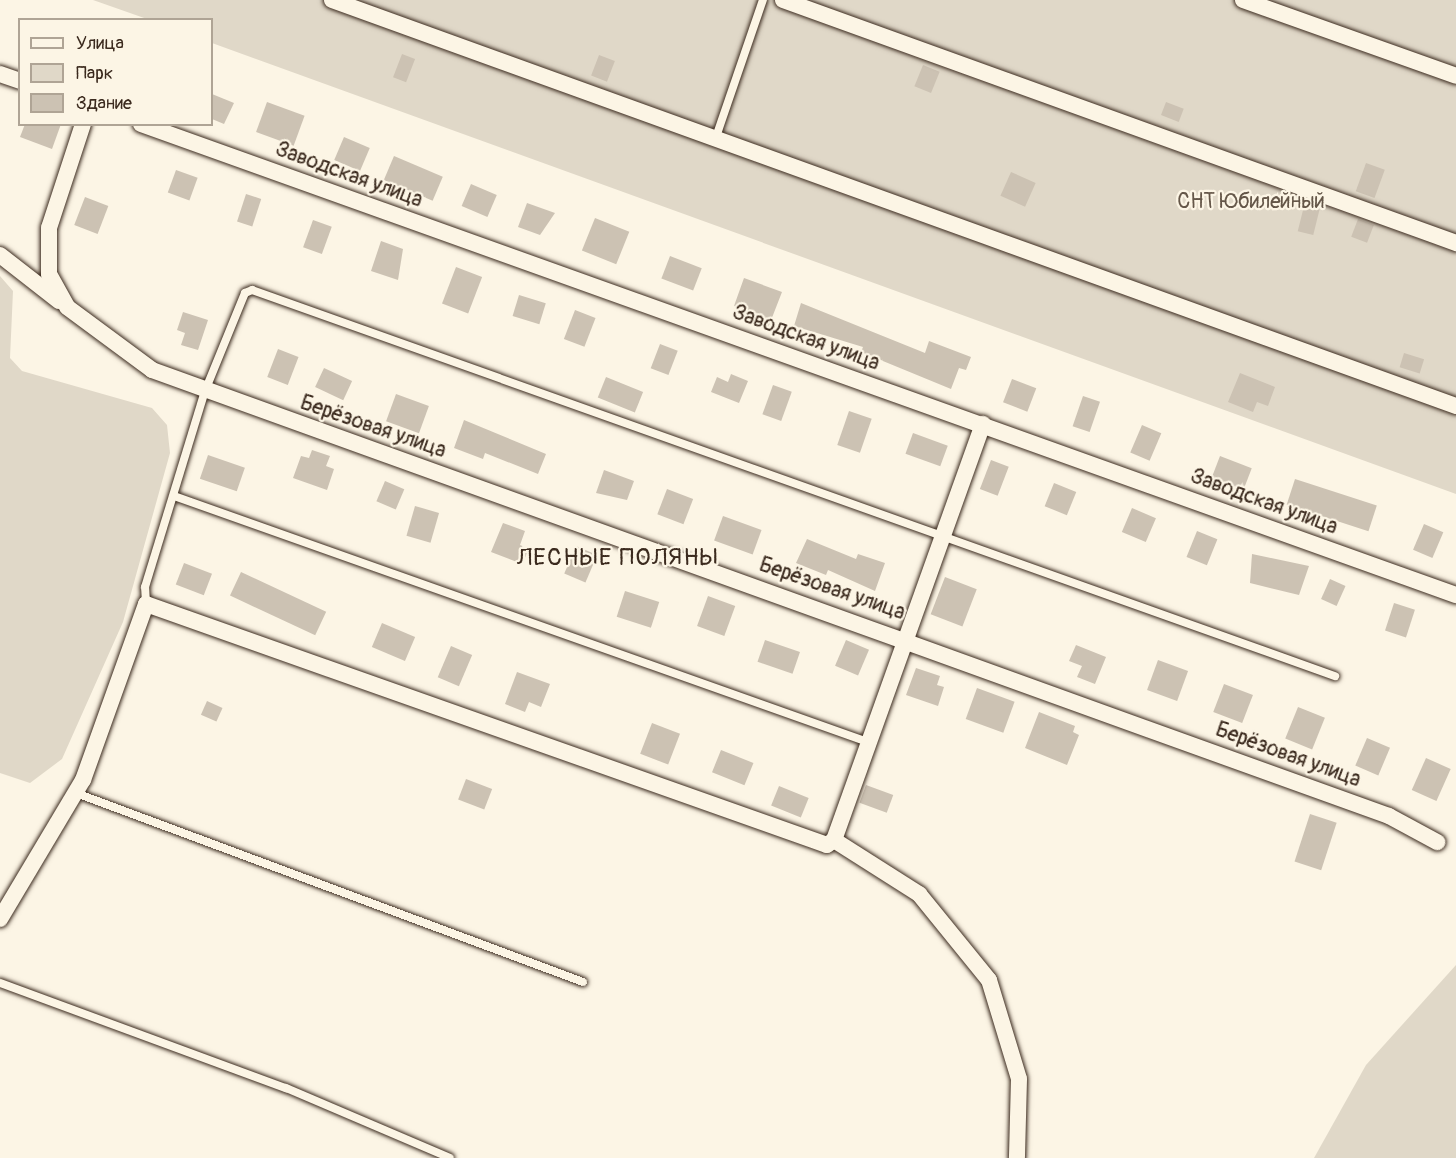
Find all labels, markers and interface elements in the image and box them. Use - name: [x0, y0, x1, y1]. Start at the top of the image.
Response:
- legend: [18, 18, 213, 126]
- text: Улица: [76, 32, 124, 55]
- text: Парк: [76, 62, 113, 85]
- text: Здание: [76, 92, 132, 115]
- street label: Заводская улица: [272, 137, 426, 213]
- park label: СНТ Юбилейный: [1177, 189, 1325, 215]
- street label: Заводская улица: [729, 300, 883, 376]
- street label: Берёзовая улица: [297, 390, 449, 464]
- street label: Заводская улица: [1187, 464, 1341, 540]
- district label: ЛЕСНЫЕ ПОЛЯНЫ: [517, 544, 719, 572]
- street label: Берёзовая улица: [756, 552, 908, 626]
- street label: Берёзовая улица: [1212, 717, 1364, 793]

